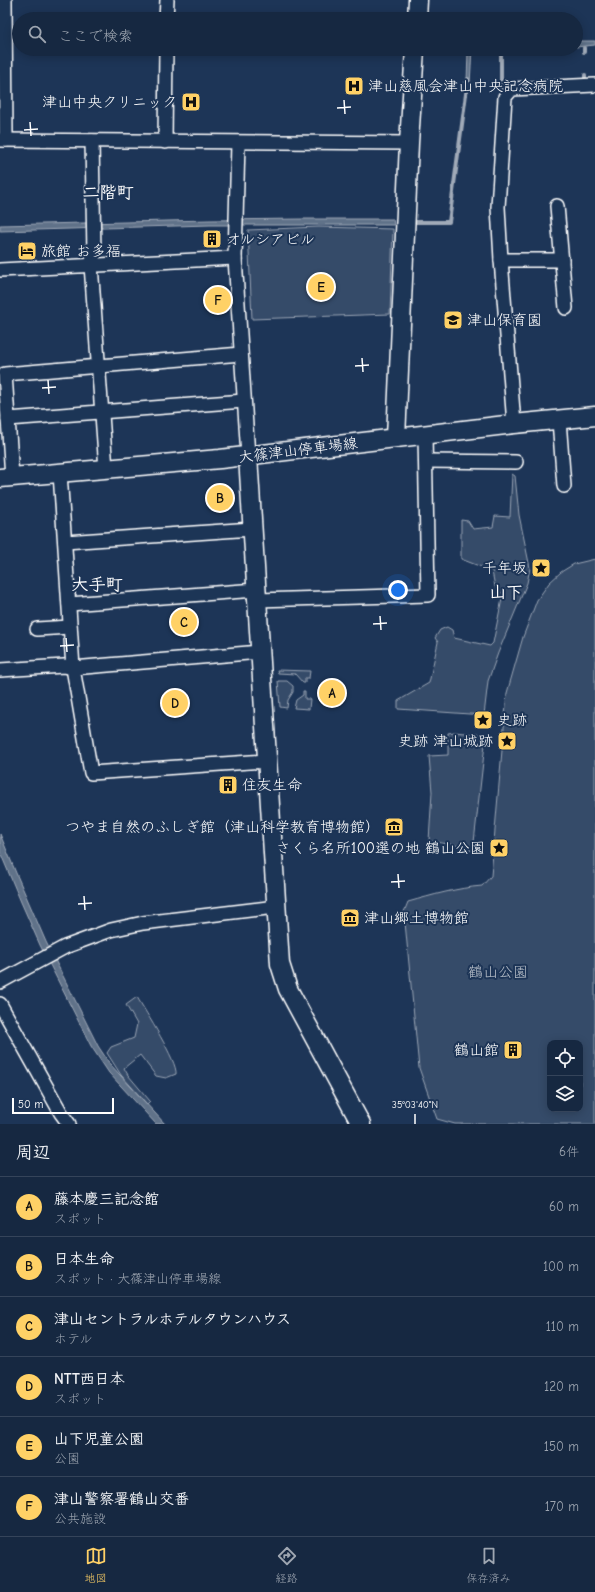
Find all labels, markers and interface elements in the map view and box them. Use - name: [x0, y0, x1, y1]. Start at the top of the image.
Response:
- search box: [12, 12, 583, 56]
- icon: search: [26, 23, 48, 45]
- text: ここで検索: [58, 27, 133, 45]
- hospital icon: 津山慈風会津山中央記念病院: [343, 75, 365, 97]
- place label: 津山慈風会津山中央記念病院: [368, 77, 563, 95]
- hospital icon: 津山中央クリニック: [180, 91, 202, 113]
- place label: 津山中央クリニック: [42, 93, 177, 111]
- district label: 二階町: [83, 183, 134, 202]
- building icon: オルシアビル: [201, 228, 223, 250]
- place label: オルシアビル: [226, 230, 315, 248]
- hotel icon: 旅館 お多福: [16, 240, 38, 262]
- place label: 旅館 お多福: [41, 242, 121, 260]
- pin: E: [308, 272, 334, 302]
- pin: F: [205, 285, 231, 315]
- school or university icon: 津山保育園: [442, 309, 464, 331]
- place label: 津山保育園: [467, 311, 542, 329]
- street label: 大篠津山停車場線: [237, 434, 359, 466]
- pin: B: [207, 483, 233, 513]
- place icon: 千年坂: [530, 557, 552, 579]
- place label: 千年坂: [482, 559, 527, 577]
- district label: 大手町: [72, 575, 123, 594]
- your location: [388, 580, 408, 600]
- district label: 山下: [489, 583, 523, 602]
- pin: C: [171, 607, 197, 637]
- pin: A: [319, 678, 345, 708]
- pin: D: [162, 688, 188, 718]
- place icon: 史跡: [472, 709, 494, 731]
- place label: 史跡: [497, 711, 527, 729]
- place icon: 史跡 津山城跡: [496, 730, 518, 752]
- place label: 史跡 津山城跡: [398, 732, 493, 750]
- building icon: 住友生命: [217, 774, 239, 796]
- place label: 住友生命: [242, 776, 302, 794]
- museum icon: つやま自然のふしぎ館（津山科学教育博物館）: [383, 816, 405, 838]
- place label: つやま自然のふしぎ館（津山科学教育博物館）: [65, 818, 380, 836]
- place icon: さくら名所100選の地 鶴山公園: [488, 837, 510, 859]
- place label: さくら名所100選の地 鶴山公園: [276, 839, 485, 857]
- museum icon: 津山郷土博物館: [339, 907, 361, 929]
- place label: 津山郷土博物館: [364, 909, 469, 927]
- park label: 鶴山公園: [468, 963, 528, 981]
- building icon: 鶴山館: [502, 1039, 524, 1061]
- map controls: [547, 1040, 583, 1112]
- button: locate: [547, 1040, 583, 1076]
- place label: 鶴山館: [454, 1041, 499, 1059]
- button: layers: [547, 1076, 583, 1112]
- scale bar: [12, 1096, 114, 1115]
- text: 50 m: [18, 1098, 43, 1111]
- text: 35°03'40"N: [392, 1099, 438, 1111]
- text: 周辺: [16, 1143, 50, 1162]
- text: 6件: [559, 1144, 579, 1159]
- text: 藤本慶三記念館: [54, 1190, 159, 1208]
- text: A: [25, 1199, 33, 1214]
- text: 60 m: [549, 1199, 579, 1214]
- text: スポット: [54, 1211, 106, 1226]
- text: 日本生命: [54, 1250, 114, 1268]
- text: B: [25, 1259, 33, 1274]
- text: 100 m: [543, 1259, 579, 1274]
- text: スポット · 大篠津山停車場線: [54, 1271, 221, 1286]
- text: 津山セントラルホテルタウンハウス: [54, 1310, 291, 1328]
- text: C: [25, 1319, 33, 1334]
- text: 110 m: [546, 1319, 579, 1334]
- text: ホテル: [54, 1331, 92, 1346]
- text: NTT西日本: [54, 1370, 125, 1388]
- text: D: [25, 1379, 33, 1394]
- text: 120 m: [544, 1379, 579, 1394]
- text: スポット: [54, 1391, 106, 1406]
- text: 山下児童公園: [54, 1430, 144, 1448]
- text: E: [25, 1439, 33, 1454]
- text: 150 m: [544, 1439, 579, 1454]
- text: 公園: [54, 1451, 80, 1466]
- text: 津山警察署鶴山交番: [54, 1490, 189, 1508]
- text: F: [25, 1499, 33, 1514]
- text: 170 m: [545, 1499, 579, 1514]
- text: 公共施設: [54, 1511, 106, 1526]
- tab: 地図: [85, 1545, 107, 1585]
- tab: 経路: [276, 1545, 298, 1585]
- tab: 保存済み: [467, 1545, 511, 1585]

